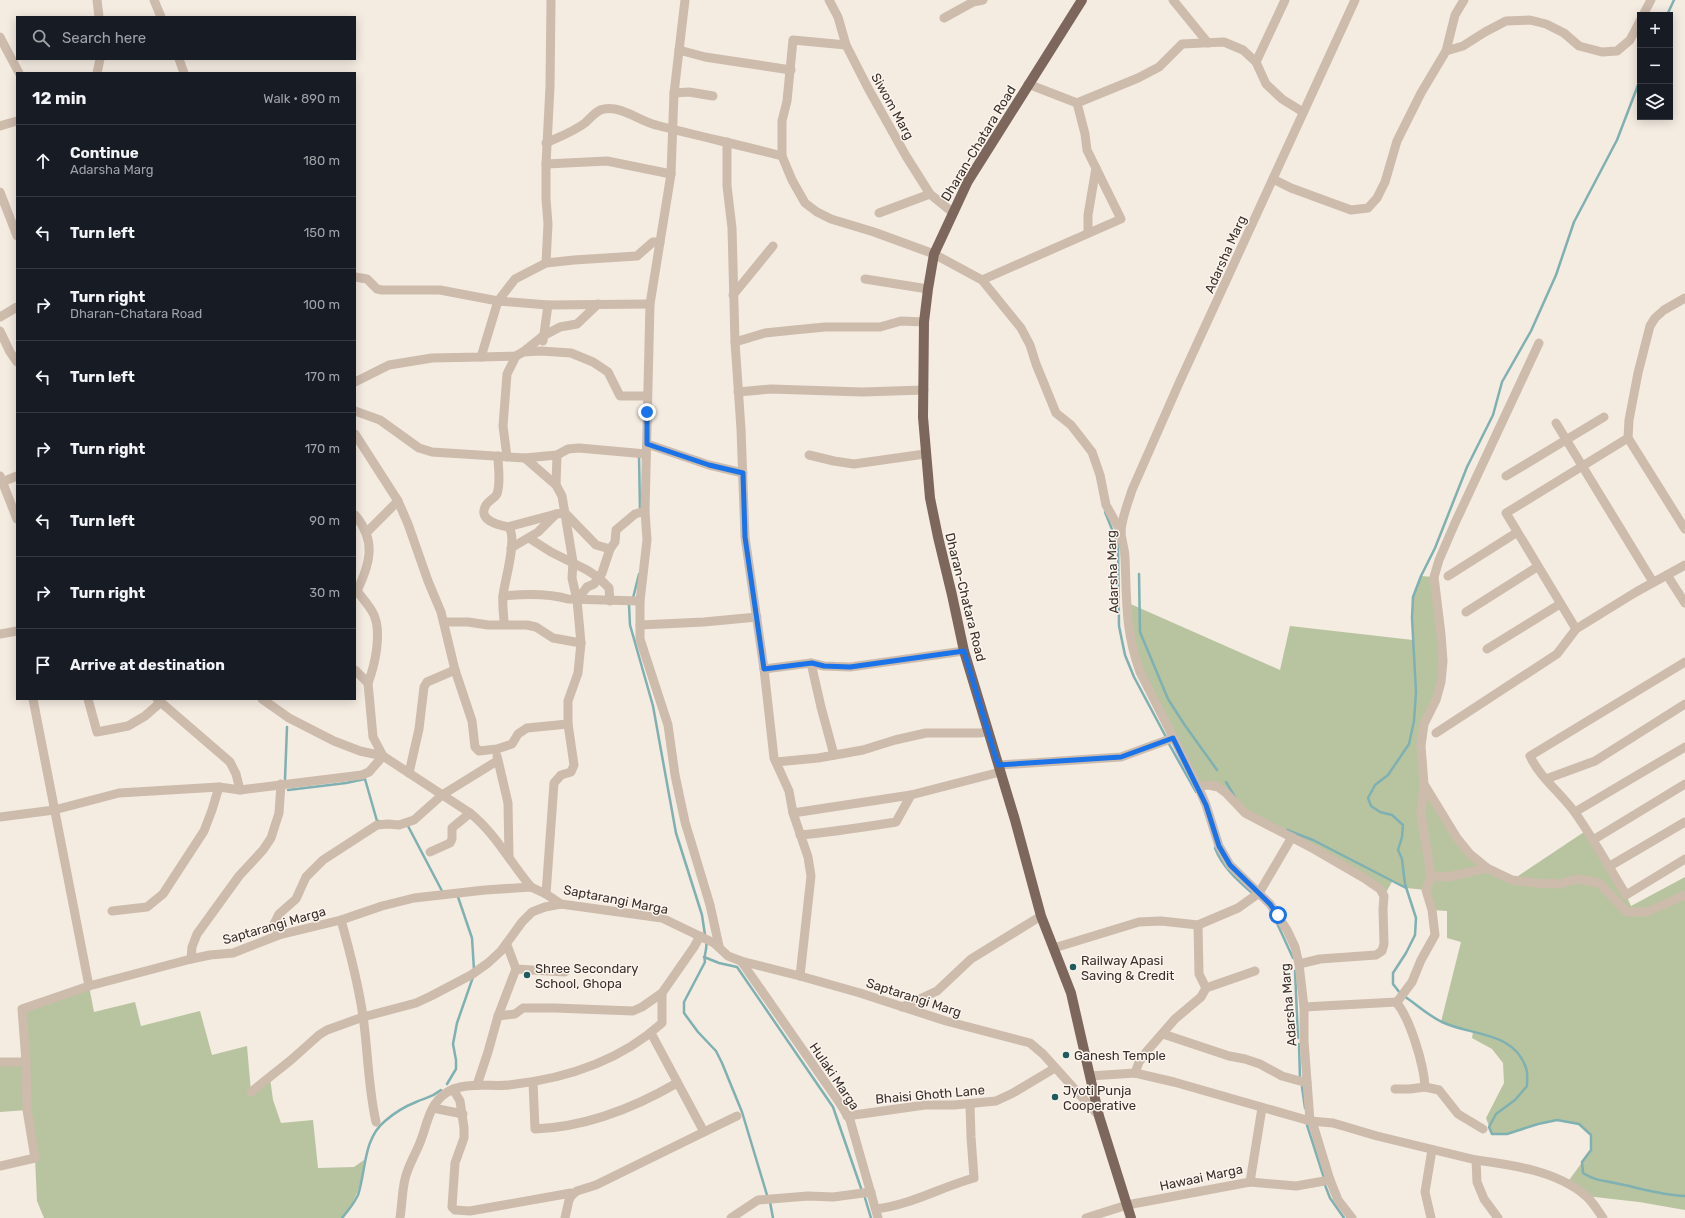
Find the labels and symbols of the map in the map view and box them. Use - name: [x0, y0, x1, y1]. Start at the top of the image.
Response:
- street label: Siwom Marg: [867, 70, 917, 143]
- street label: Dharan-Chatara Road: [938, 83, 1019, 204]
- street label: Adarsha Marg: [1202, 213, 1250, 296]
- route end: [638, 403, 656, 421]
- street label: Adarsha Marg: [1104, 530, 1122, 614]
- street label: Dharan-Chatara Road: [942, 531, 989, 663]
- street label: Saptarangi Marga: [562, 882, 670, 918]
- street label: Saptarangi Marga: [221, 904, 328, 948]
- route start: [1269, 906, 1287, 924]
- place label: Railway Apasi Saving & Credit: [1081, 953, 1174, 984]
- place label: Shree Secondary School, Ghopa: [535, 961, 638, 991]
- marker: Railway Apasi Saving & Credit: [1068, 962, 1078, 972]
- street label: Adarsha Marg: [1277, 963, 1301, 1047]
- marker: Shree Secondary School, Ghopa: [522, 970, 532, 980]
- street label: Saptarangi Marg: [864, 975, 963, 1021]
- street label: Hulaki Marga: [806, 1040, 863, 1113]
- place label: Ganesh Temple: [1074, 1048, 1166, 1063]
- marker: Ganesh Temple: [1061, 1050, 1071, 1060]
- street label: Bhaisi Ghoth Lane: [875, 1082, 985, 1107]
- place label: Jyoti Punja Cooperative: [1063, 1083, 1136, 1113]
- marker: Jyoti Punja Cooperative: [1050, 1092, 1060, 1102]
- street label: Hawaai Marga: [1158, 1161, 1244, 1195]

